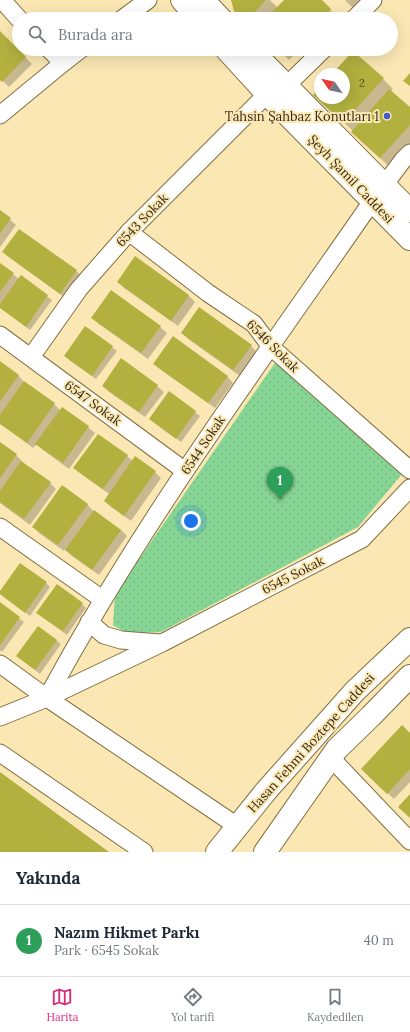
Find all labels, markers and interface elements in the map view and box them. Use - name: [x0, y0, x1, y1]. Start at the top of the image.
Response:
- search box: [12, 12, 398, 56]
- icon: search: [26, 23, 48, 45]
- text: Burada ara: [58, 25, 133, 44]
- north arrow: [314, 68, 350, 104]
- house number: 2: [359, 76, 365, 90]
- place label: Tahsin Şahbaz Konutları 1: [225, 108, 379, 125]
- marker: Tahsin Şahbaz Konutları 1: [382, 111, 392, 121]
- street label: Şeyh Şamil Caddesi: [304, 131, 398, 227]
- street label: 6543 Sokak: [112, 190, 172, 250]
- street label: 6546 Sokak: [243, 316, 303, 376]
- street label: 6547 Sokak: [61, 377, 125, 429]
- street label: 6544 Sokak: [177, 412, 229, 478]
- pin: 1: [267, 467, 293, 500]
- your location: [181, 511, 201, 531]
- street label: 6545 Sokak: [259, 552, 327, 598]
- street label: Hasan Fehmi Boztepe Caddesi: [244, 669, 378, 816]
- text: Yakında: [16, 867, 80, 889]
- text: Nazım Hikmet Parkı: [54, 923, 200, 942]
- text: 1: [26, 932, 32, 949]
- text: 40 m: [364, 932, 394, 949]
- text: Park · 6545 Sokak: [54, 942, 159, 959]
- tab: Harita: [46, 986, 78, 1024]
- tab: Yol tarifi: [171, 986, 214, 1024]
- tab: Kaydedilen: [307, 986, 364, 1024]

